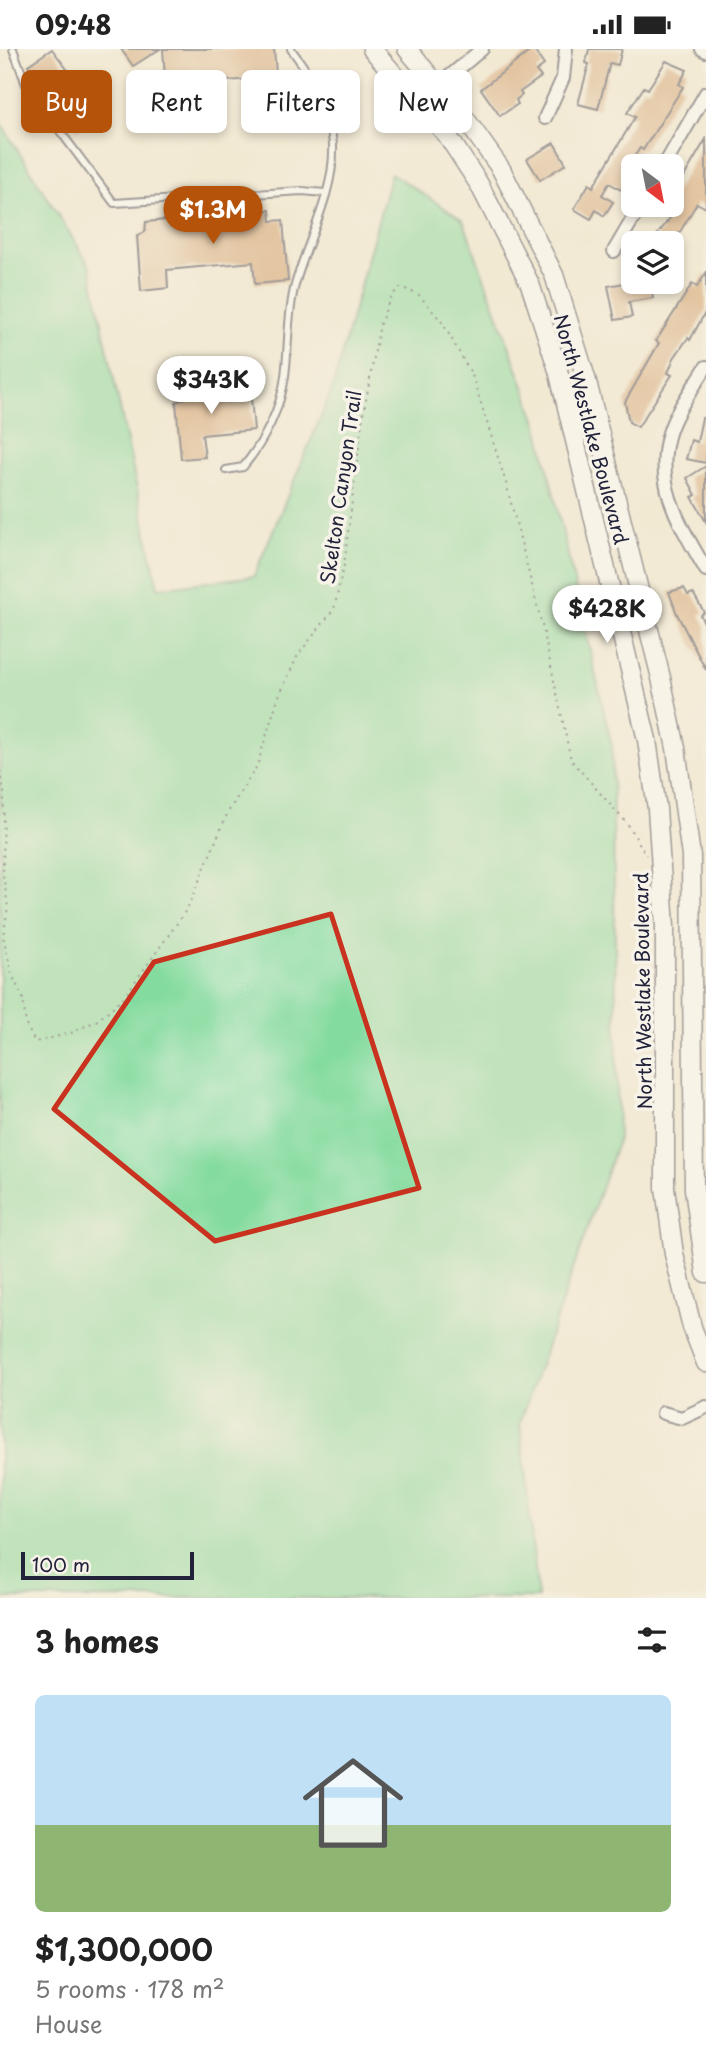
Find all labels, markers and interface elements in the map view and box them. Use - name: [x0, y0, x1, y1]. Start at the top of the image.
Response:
- text: 09:48: [35, 5, 112, 44]
- chip: Buy: [21, 70, 112, 133]
- chip: Rent: [126, 70, 227, 133]
- chip: Filters: [241, 70, 360, 133]
- chip: New: [374, 70, 472, 133]
- north arrow: [621, 154, 684, 217]
- map controls: [621, 154, 684, 294]
- pin: $1.3M: [164, 187, 262, 246]
- text: $1.3M: [180, 191, 246, 226]
- button: layers: [621, 231, 684, 294]
- street label: North Westlake Boulevard: [548, 311, 636, 547]
- pin: $343K: [162, 357, 260, 416]
- text: $343K: [173, 361, 249, 396]
- street label: Skelton Canyon Trail: [313, 388, 367, 586]
- pin: $428K: [558, 585, 656, 645]
- text: $428K: [568, 590, 646, 625]
- street label: North Westlake Boulevard: [626, 872, 658, 1110]
- scale bar: [21, 1549, 194, 1581]
- text: 100 m: [32, 1550, 90, 1578]
- text: 3 homes: [35, 1618, 159, 1663]
- icon: filters: [633, 1621, 671, 1659]
- icon: home: [290, 1740, 416, 1866]
- text: $1,300,000: [35, 1926, 213, 1971]
- text: 5 rooms · 178 m²: [35, 1971, 225, 2006]
- text: House: [35, 2006, 102, 2041]

